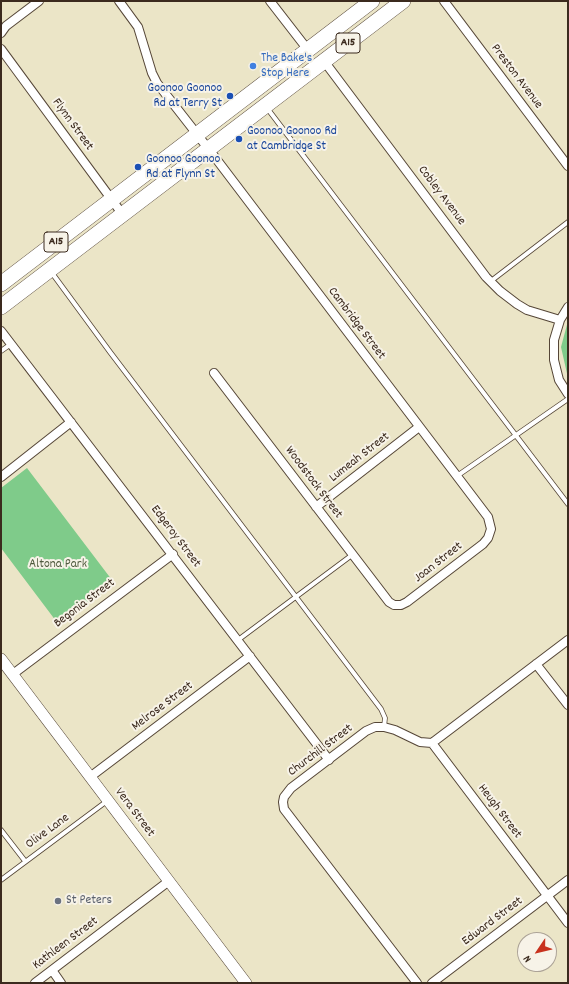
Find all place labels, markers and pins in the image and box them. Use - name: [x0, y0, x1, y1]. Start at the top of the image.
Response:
- place label: The Bake's Stop Here: [261, 51, 312, 82]
- marker: The Bake's Stop Here: [248, 61, 258, 71]
- place label: Goonoo Goonoo Rd at Terry St: [148, 81, 222, 112]
- marker: Goonoo Goonoo Rd at Terry St: [225, 91, 235, 101]
- place label: Goonoo Goonoo Rd at Cambridge St: [247, 124, 337, 155]
- marker: Goonoo Goonoo Rd at Cambridge St: [234, 134, 244, 144]
- place label: Goonoo Goonoo Rd at Flynn St: [146, 152, 220, 183]
- marker: Goonoo Goonoo Rd at Flynn St: [133, 162, 143, 172]
- place label: St Peters: [66, 893, 112, 909]
- marker: St Peters: [53, 896, 63, 906]

